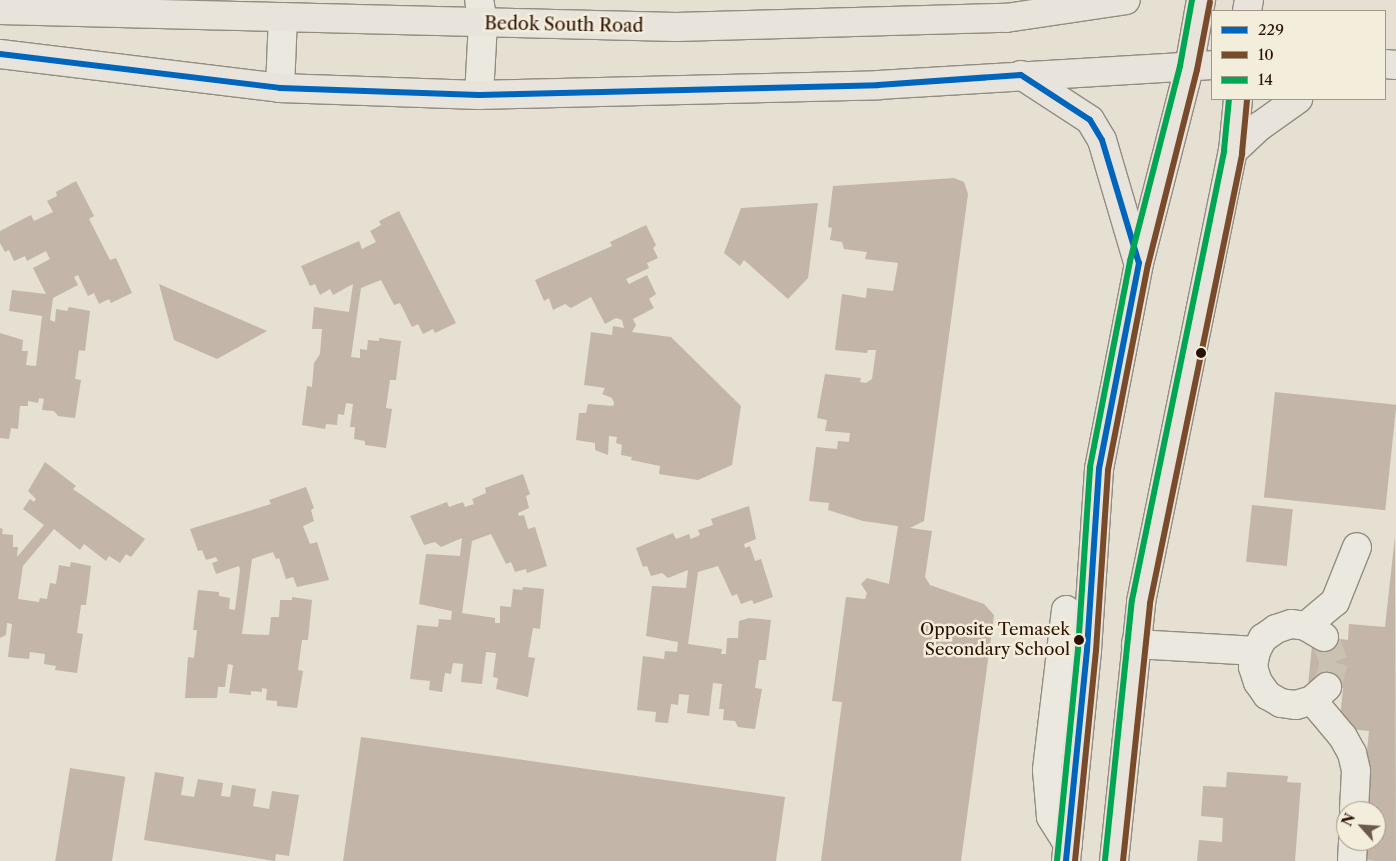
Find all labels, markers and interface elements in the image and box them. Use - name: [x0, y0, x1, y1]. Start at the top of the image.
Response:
- legend: [1211, 10, 1386, 100]
- street label: Bedok South Road: [484, 13, 644, 37]
- text: 229: [1258, 20, 1284, 39]
- text: 10: [1258, 45, 1274, 64]
- text: 14: [1258, 70, 1273, 89]
- unlabelled marker: [1196, 348, 1206, 358]
- place label: Opposite Temasek Secondary School: [920, 620, 1070, 660]
- marker: Opposite Temasek Secondary School: [1074, 635, 1084, 645]
- north arrow: [1336, 801, 1386, 851]
- text: N: [1338, 810, 1359, 829]

